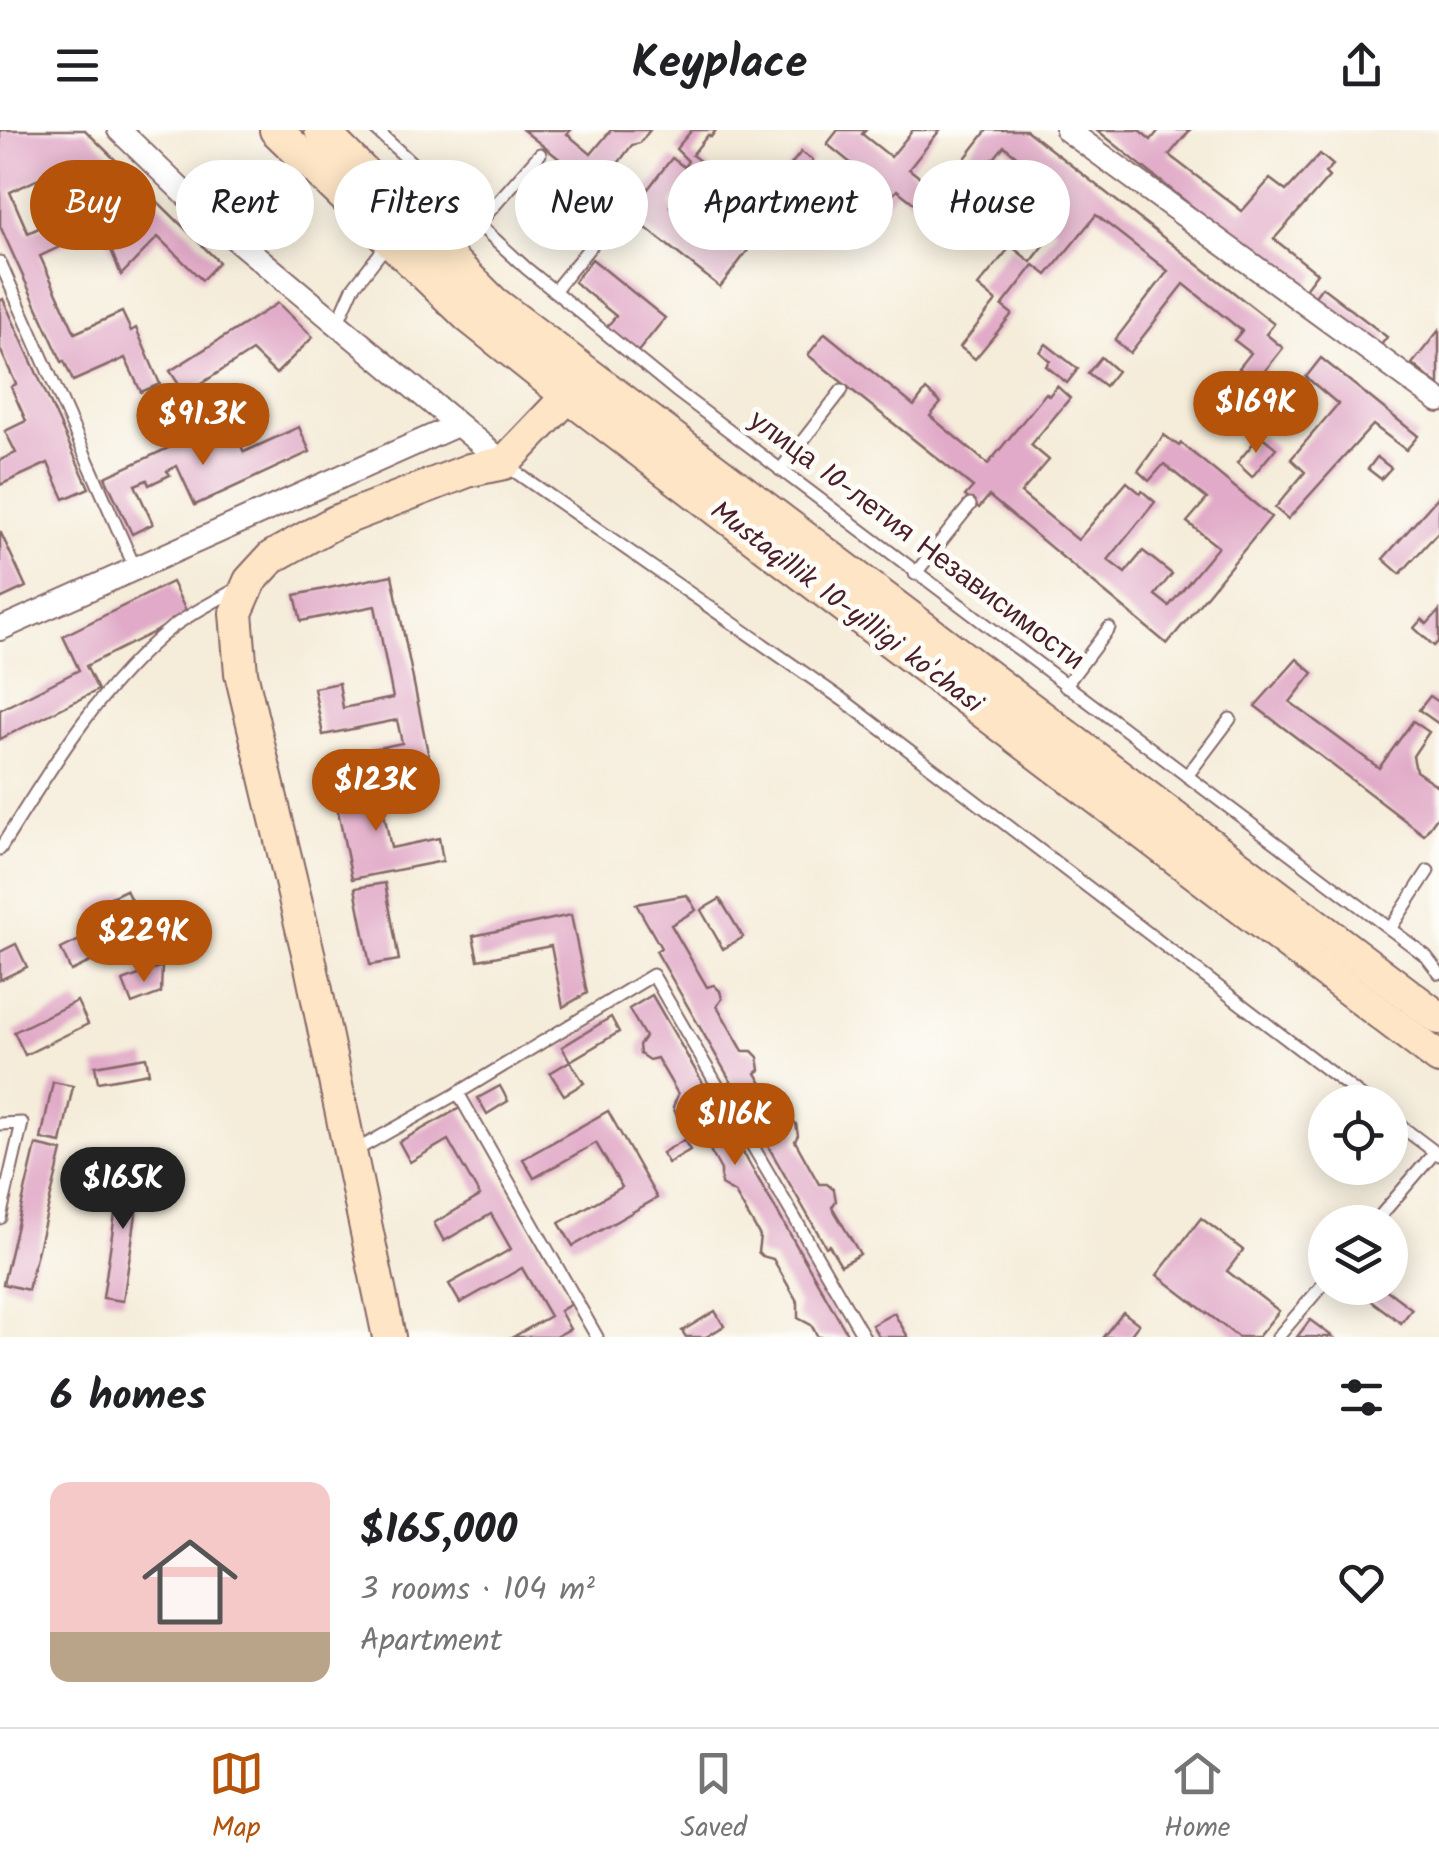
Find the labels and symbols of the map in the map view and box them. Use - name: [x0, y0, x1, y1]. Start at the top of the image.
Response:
- pin: $169K: [1186, 371, 1326, 456]
- pin: $91.3K: [122, 383, 284, 468]
- street label: улица 10-летия Независимости: [738, 399, 1094, 683]
- street label: Mustaqillik 10-yilligi ko'chasi: [700, 490, 993, 727]
- pin: $123K: [306, 749, 446, 834]
- pin: $229K: [74, 900, 214, 985]
- pin: $116K: [665, 1083, 805, 1168]
- pin: $165K: [53, 1147, 193, 1232]

